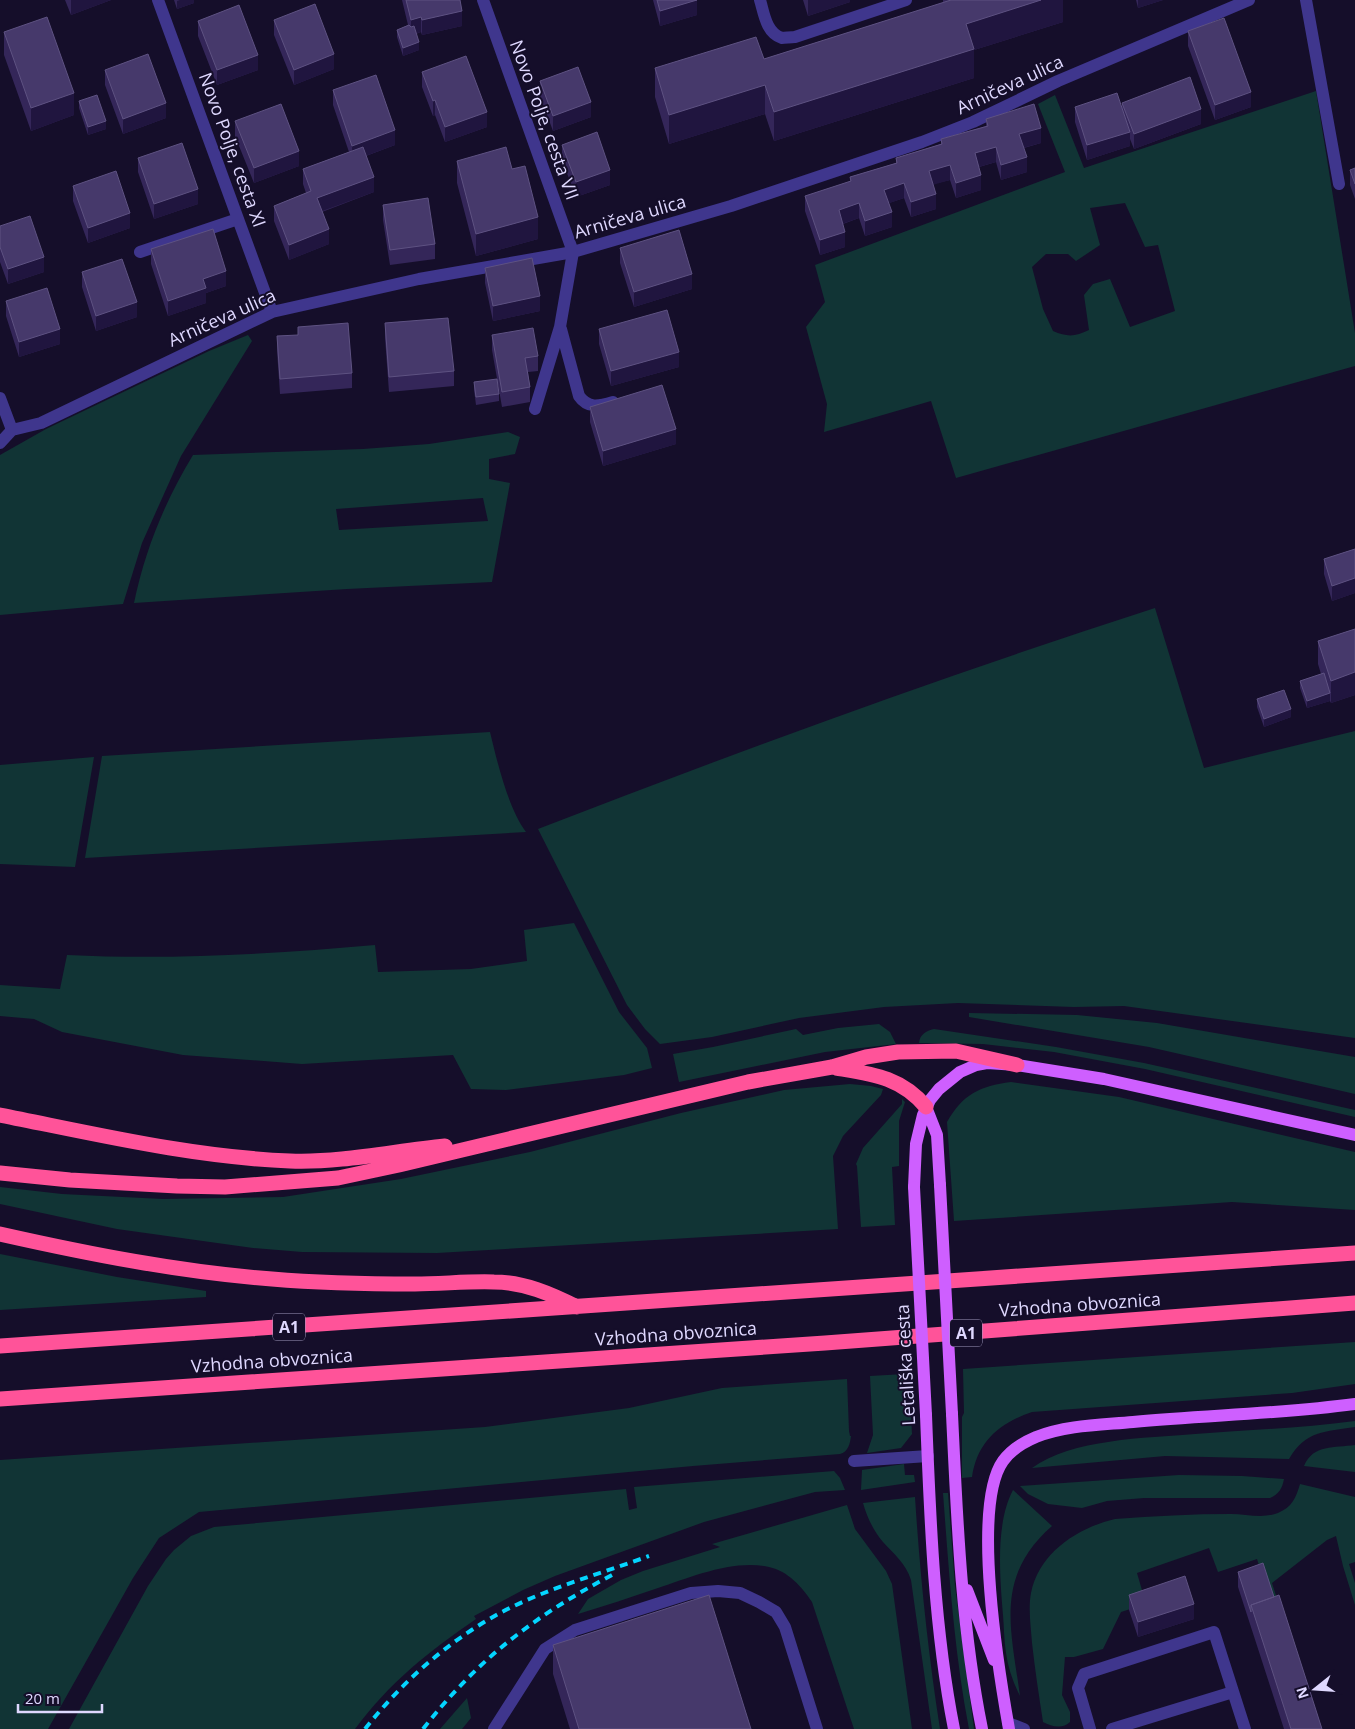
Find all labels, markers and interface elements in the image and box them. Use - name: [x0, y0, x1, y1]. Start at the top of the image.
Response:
- street label: Novo Polje, cesta VII: [505, 37, 585, 203]
- street label: Arničeva ulica: [952, 49, 1067, 119]
- street label: Novo Polje, cesta XI: [194, 69, 272, 230]
- street label: Arničeva ulica: [571, 189, 689, 243]
- street label: Arničeva ulica: [164, 283, 279, 352]
- street label: Vzhodna obvoznica: [998, 1286, 1162, 1322]
- street label: Letališka cesta: [890, 1304, 920, 1426]
- road number: A1: [273, 1314, 305, 1340]
- street label: Vzhodna obvoznica: [594, 1315, 758, 1351]
- road number: A1: [950, 1320, 982, 1346]
- street label: Vzhodna obvoznica: [190, 1342, 354, 1378]
- north arrow: [1290, 1664, 1340, 1714]
- scale bar: [18, 1682, 101, 1714]
- text: N: [1291, 1685, 1313, 1701]
- text: 20 m: [25, 1688, 60, 1708]

